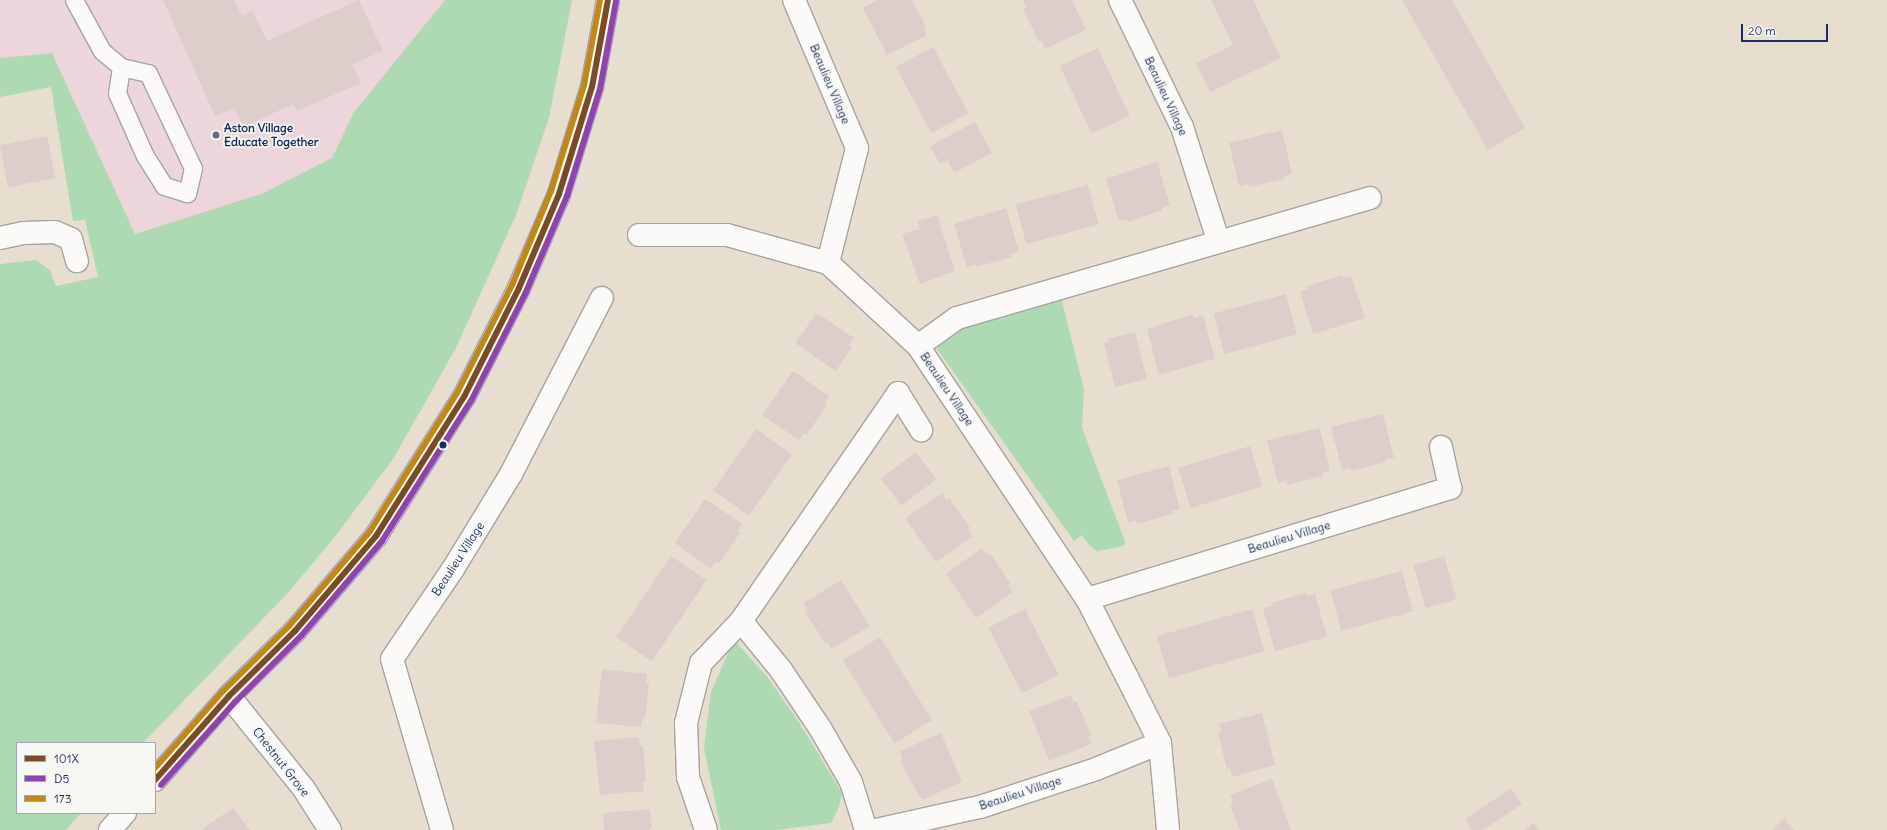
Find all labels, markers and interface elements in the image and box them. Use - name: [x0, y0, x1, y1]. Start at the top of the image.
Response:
- scale bar: [1743, 16, 1830, 42]
- text: 20 m: [1748, 23, 1776, 38]
- street label: Beaulieu Village: [807, 42, 853, 126]
- street label: Beaulieu Village: [1141, 54, 1191, 138]
- place label: Aston Village Educate Together: [224, 121, 319, 149]
- marker: Aston Village Educate Together: [211, 130, 221, 140]
- street label: Beaulieu Village: [917, 350, 977, 428]
- unlabelled marker: [438, 440, 448, 450]
- street label: Beaulieu Village: [1246, 518, 1332, 556]
- street label: Beaulieu Village: [429, 519, 487, 599]
- street label: Chestnut Grove: [249, 724, 313, 800]
- legend: [16, 742, 156, 814]
- text: 101X: [54, 751, 79, 766]
- text: D5: [54, 771, 69, 786]
- street label: Beaulieu Village: [977, 773, 1063, 813]
- text: 173: [54, 791, 71, 806]

